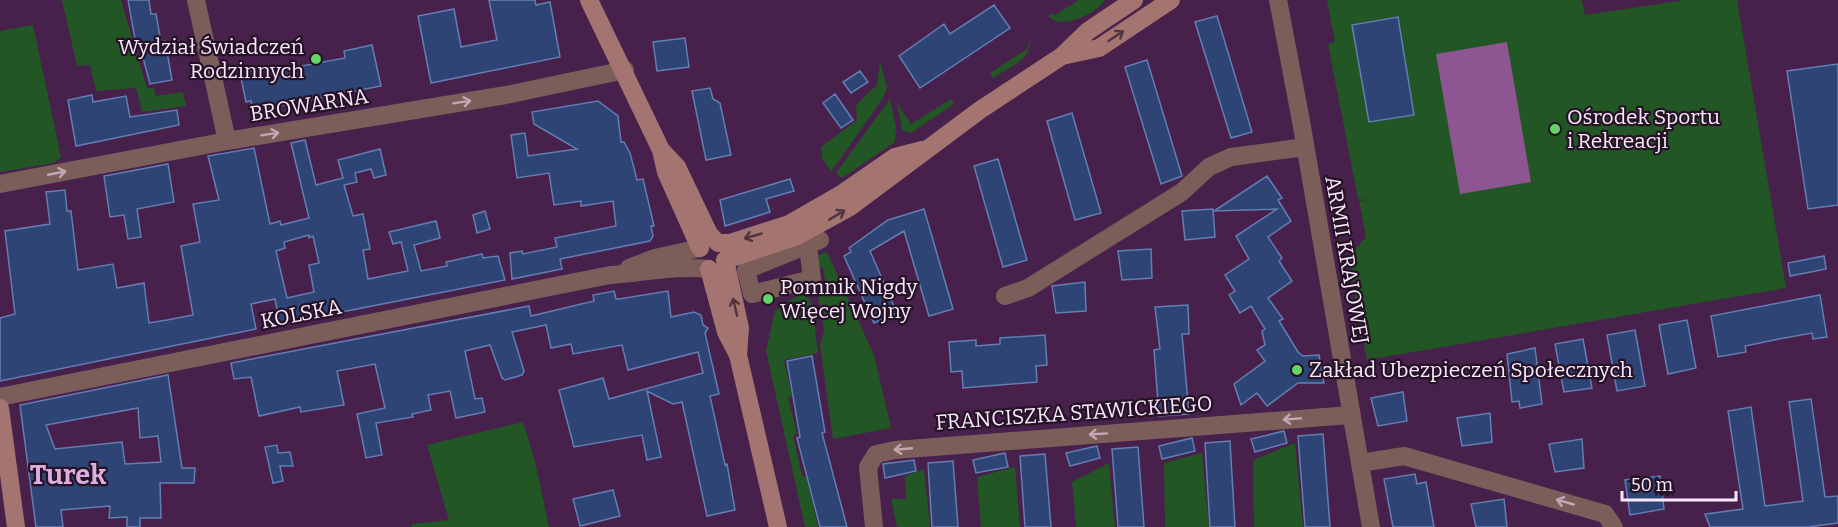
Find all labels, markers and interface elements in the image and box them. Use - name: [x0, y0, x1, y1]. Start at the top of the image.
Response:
- one-way arrow: [1107, 30, 1124, 42]
- place label: Wydział Świadczeń Rodzinnych: [118, 34, 304, 84]
- marker: Wydział Świadczeń Rodzinnych: [309, 52, 323, 66]
- street label: BROWARNA: [248, 83, 370, 127]
- one-way arrow: [452, 96, 472, 107]
- place label: Ośrodek Sportu i Rekreacji: [1567, 104, 1720, 154]
- marker: Ośrodek Sportu i Rekreacji: [1548, 122, 1562, 136]
- one-way arrow: [259, 128, 279, 139]
- one-way arrow: [47, 167, 67, 178]
- street label: ARMII KRAJOWEJ: [1319, 174, 1375, 346]
- one-way arrow: [828, 208, 845, 220]
- one-way arrow: [744, 231, 763, 242]
- place label: Pomnik Nigdy Więcej Wojny: [780, 274, 918, 324]
- marker: Pomnik Nigdy Więcej Wojny: [761, 292, 775, 306]
- street label: KOLSKA: [258, 293, 344, 335]
- one-way arrow: [729, 298, 741, 317]
- place label: Zakład Ubezpieczeń Społecznych: [1309, 357, 1633, 383]
- marker: Zakład Ubezpieczeń Społecznych: [1290, 363, 1304, 377]
- street label: FRANCISZKA STAWICKIEGO: [935, 390, 1213, 436]
- one-way arrow: [1283, 414, 1303, 425]
- one-way arrow: [1088, 429, 1108, 440]
- one-way arrow: [894, 444, 914, 455]
- district label: Turek: [30, 459, 106, 491]
- scale bar: [1622, 464, 1736, 502]
- text: 50 m: [1631, 474, 1673, 496]
- one-way arrow: [1556, 496, 1575, 507]

